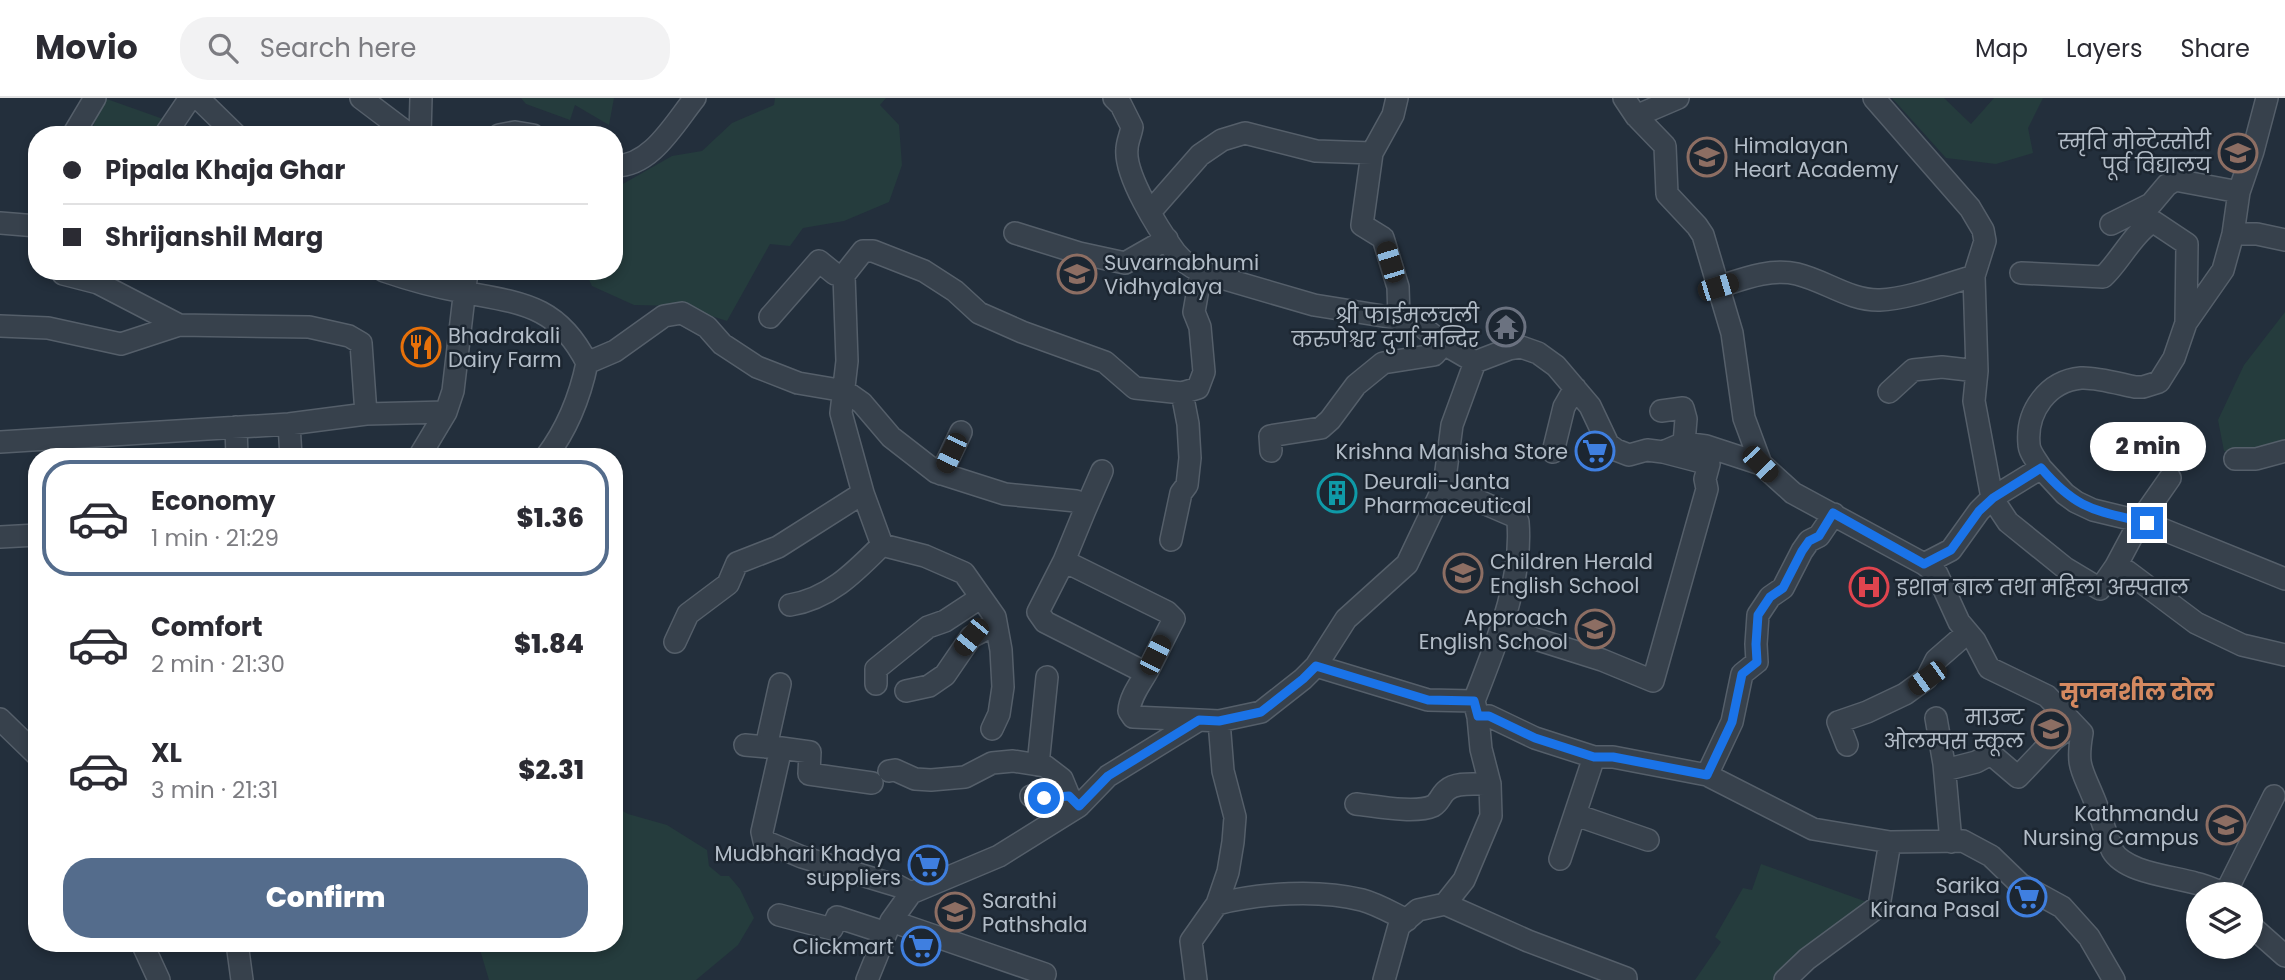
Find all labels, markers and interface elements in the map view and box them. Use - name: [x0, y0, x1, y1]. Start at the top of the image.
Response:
- search box: [180, 17, 670, 80]
- text: Movio: [35, 24, 138, 71]
- icon: search: [204, 29, 242, 67]
- text: Search here: [260, 30, 416, 66]
- text: Map: [1975, 32, 2028, 65]
- text: Layers: [2066, 32, 2142, 65]
- text: Share: [2180, 32, 2250, 65]
- place label: स्मृति मोन्टेस्सोरी पूर्व विद्यालय: [2058, 127, 2213, 181]
- place label: Himalayan Heart Academy: [1734, 131, 1899, 184]
- school or university icon: स्मृति मोन्टेस्सोरी पूर्व विद्यालय: [2217, 132, 2259, 174]
- school or university icon: Himalayan Heart Academy: [1686, 136, 1728, 178]
- text: Pipala Khaja Ghar: [105, 152, 345, 188]
- text: Shrijanshil Marg: [105, 219, 323, 255]
- car: [1374, 239, 1407, 285]
- place label: Suvarnabhumi Vidhyalaya: [1104, 248, 1259, 301]
- school or university icon: Suvarnabhumi Vidhyalaya: [1056, 253, 1098, 295]
- car: [1695, 271, 1742, 303]
- place label: श्री फाईमलचुली करुणेश्वर दुर्गा मन्दिर: [1291, 301, 1480, 355]
- temple icon: श्री फाईमलचुली करुणेश्वर दुर्गा मन्दिर: [1485, 306, 1527, 348]
- place label: Bhadrakali Dairy Farm: [448, 321, 562, 374]
- restaurant icon: Bhadrakali Dairy Farm: [400, 326, 442, 368]
- callout: 2 min: [2089, 422, 2205, 470]
- car: [933, 430, 970, 476]
- supermarket icon: Krishna Manisha Store: [1574, 430, 1616, 472]
- text: 2 min: [2116, 430, 2180, 462]
- place label: Krishna Manisha Store: [1335, 437, 1568, 466]
- car: [1738, 442, 1783, 486]
- place label: Deurali-Janta Pharmaceutical: [1364, 467, 1532, 520]
- building icon: Deurali-Janta Pharmaceutical: [1316, 472, 1358, 514]
- text: Economy: [151, 483, 275, 519]
- icon: car: [67, 487, 130, 550]
- text: $1.36: [517, 500, 584, 536]
- route end: [2131, 507, 2163, 539]
- text: 1 min · 21:29: [151, 522, 279, 554]
- place label: Children Herald English School: [1490, 547, 1653, 600]
- school or university icon: Children Herald English School: [1442, 552, 1484, 594]
- hospital icon: इशान बाल तथा महिला अस्पताल: [1848, 566, 1890, 608]
- place label: इशान बाल तथा महिला अस्पताल: [1895, 573, 2190, 602]
- place label: Approach English School: [1419, 603, 1568, 656]
- school or university icon: Approach English School: [1574, 608, 1616, 650]
- text: Comfort: [151, 609, 263, 645]
- icon: car: [67, 613, 130, 676]
- car: [950, 614, 993, 660]
- text: $1.84: [514, 626, 584, 662]
- car: [1137, 632, 1174, 678]
- text: 2 min · 21:30: [151, 648, 285, 680]
- car: [1904, 657, 1951, 699]
- district label: सृजनशील टोल: [2059, 676, 2215, 708]
- place label: माउन्ट ओलम्पस स्कूल: [1883, 703, 2025, 757]
- school or university icon: माउन्ट ओलम्पस स्कूल: [2030, 708, 2072, 750]
- text: XL: [151, 735, 182, 771]
- icon: car: [67, 739, 130, 802]
- text: $2.31: [518, 752, 584, 788]
- text: 3 min · 21:31: [151, 774, 278, 806]
- route start: [1028, 782, 1060, 814]
- place label: Kathmandu Nursing Campus: [2023, 799, 2199, 852]
- school or university icon: Kathmandu Nursing Campus: [2205, 804, 2247, 846]
- place label: Mudbhari Khadya suppliers: [714, 839, 901, 892]
- supermarket icon: Mudbhari Khadya suppliers: [907, 844, 949, 886]
- button: Confirm: [63, 858, 588, 938]
- place label: Sarika Kirana Pasal: [1870, 871, 2000, 924]
- supermarket icon: Sarika Kirana Pasal: [2006, 876, 2048, 918]
- map controls: [2186, 882, 2263, 959]
- button: layers: [2186, 882, 2263, 959]
- place label: Sarathi Pathshala: [982, 886, 1087, 939]
- school or university icon: Sarathi Pathshala: [934, 891, 976, 933]
- supermarket icon: Clickmart: [900, 925, 942, 967]
- place label: Clickmart: [793, 932, 894, 961]

